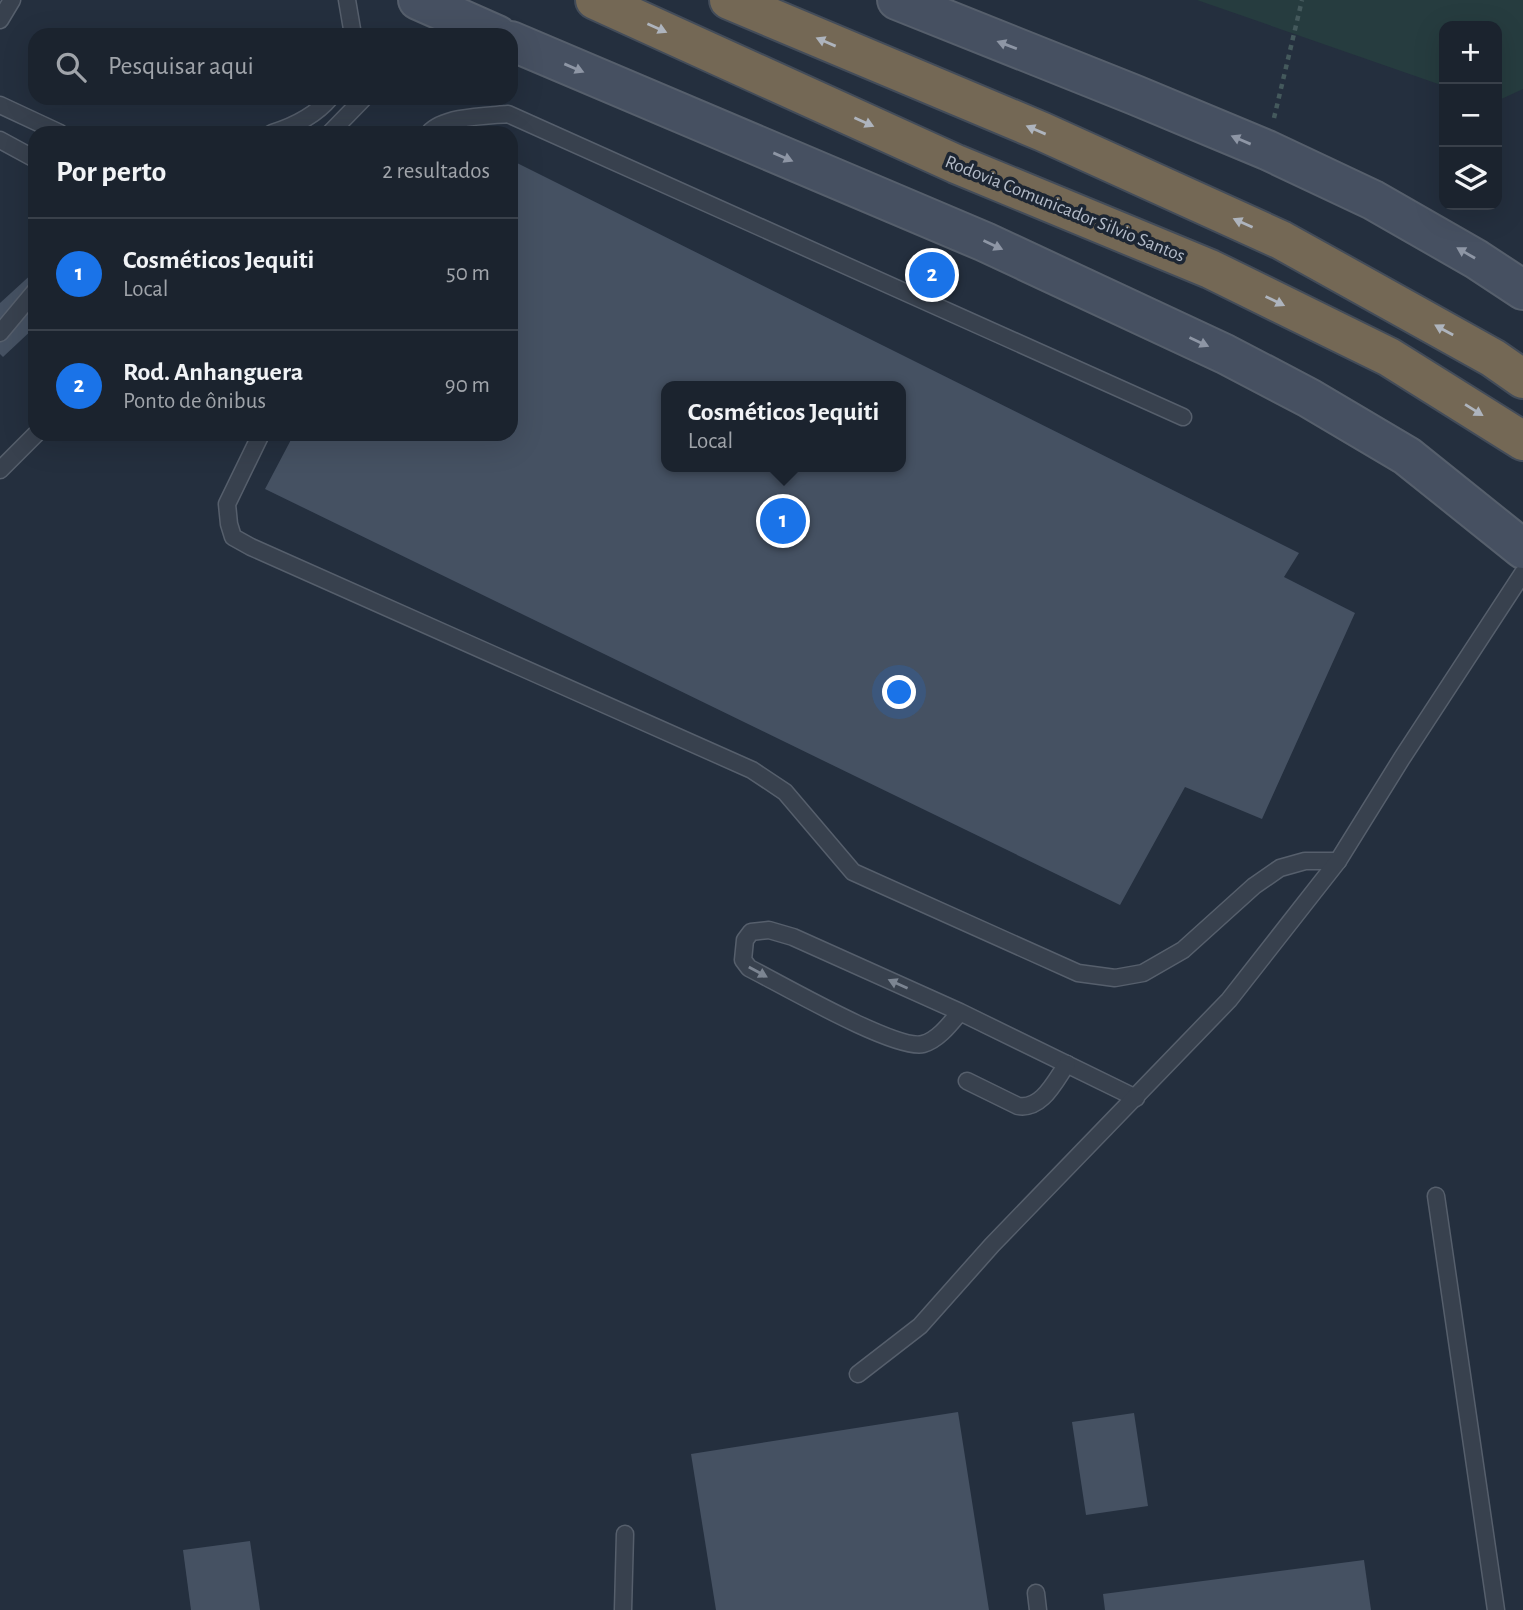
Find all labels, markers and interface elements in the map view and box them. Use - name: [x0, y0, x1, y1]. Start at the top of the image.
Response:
- map controls: [1439, 21, 1502, 210]
- button: +: [1439, 21, 1502, 84]
- one-way arrow: [647, 22, 667, 34]
- search box: [28, 28, 518, 105]
- one-way arrow: [816, 36, 836, 48]
- one-way arrow: [997, 40, 1018, 51]
- icon: search: [52, 48, 90, 86]
- text: Pesquisar aqui: [108, 53, 254, 79]
- one-way arrow: [564, 62, 584, 74]
- button: −: [1439, 84, 1502, 147]
- one-way arrow: [854, 117, 874, 128]
- one-way arrow: [1025, 124, 1046, 135]
- one-way arrow: [1230, 134, 1251, 145]
- button: layers: [1439, 147, 1502, 210]
- one-way arrow: [773, 151, 794, 162]
- street label: Rodovia Comunicador Silvio Santos: [942, 152, 1188, 266]
- text: Por perto: [56, 157, 166, 187]
- text: 2 resultados: [382, 160, 490, 183]
- one-way arrow: [1233, 217, 1254, 228]
- one-way arrow: [983, 239, 1003, 251]
- text: Cosméticos Jequiti: [123, 247, 314, 273]
- one-way arrow: [1456, 247, 1475, 259]
- pin: 2: [909, 249, 955, 301]
- text: 1: [75, 262, 83, 285]
- text: 50 m: [446, 262, 490, 285]
- text: Local: [123, 278, 168, 301]
- one-way arrow: [1265, 295, 1285, 306]
- one-way arrow: [1434, 325, 1454, 336]
- one-way arrow: [1188, 337, 1209, 348]
- text: Rod. Anhanguera: [123, 359, 303, 385]
- text: 2: [74, 374, 84, 397]
- text: 90 m: [445, 374, 490, 397]
- popup: [661, 381, 906, 472]
- text: Ponto de ônibus: [123, 390, 266, 413]
- text: Cosméticos Jequiti: [688, 399, 879, 425]
- one-way arrow: [1464, 404, 1483, 417]
- text: Local: [688, 430, 733, 453]
- pin: 1: [760, 495, 806, 547]
- your location: [882, 675, 916, 709]
- one-way arrow: [749, 966, 768, 978]
- one-way arrow: [887, 978, 908, 989]

